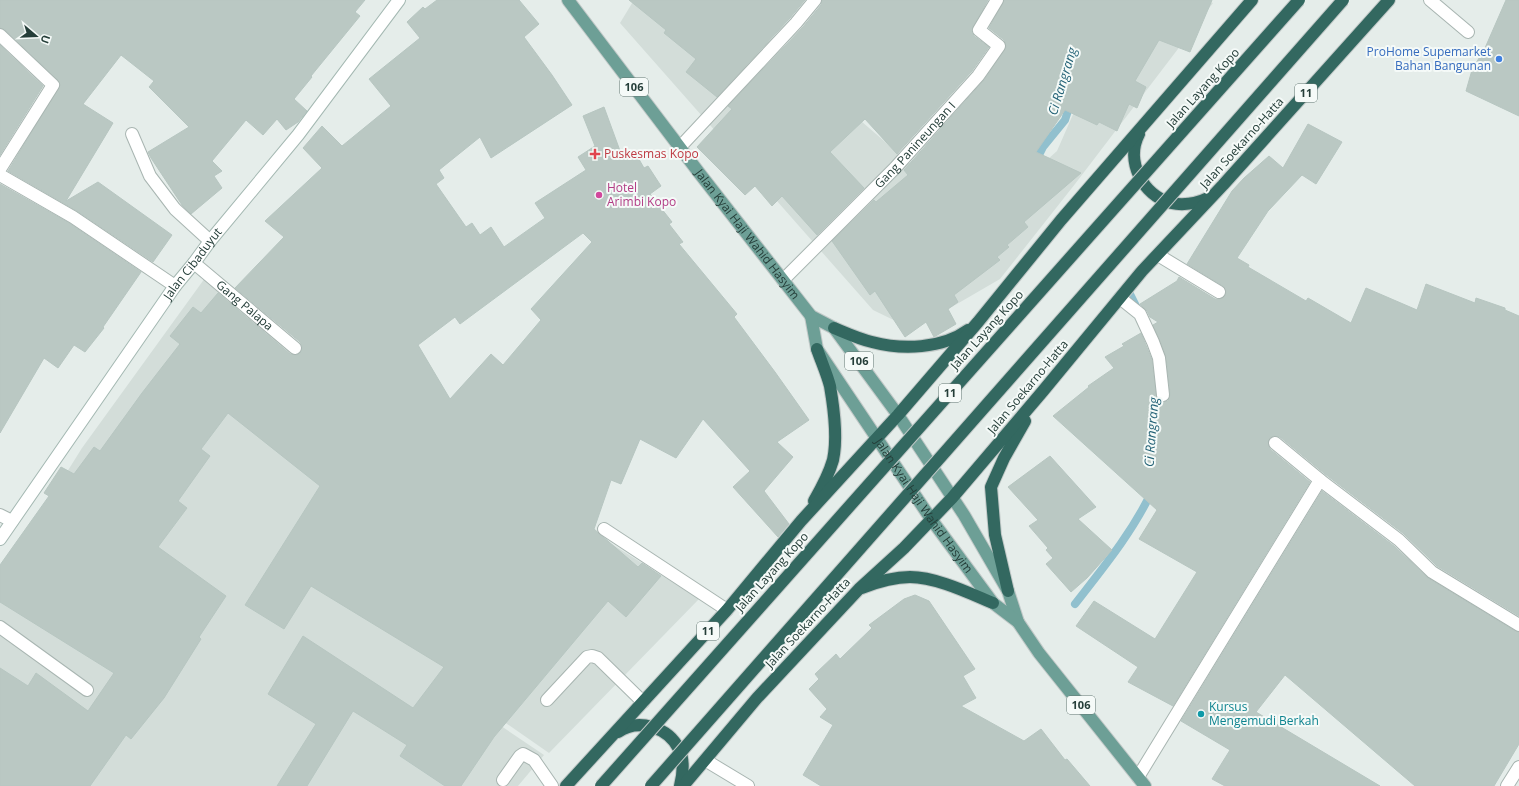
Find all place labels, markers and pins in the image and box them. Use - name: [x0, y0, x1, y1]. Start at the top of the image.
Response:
- place label: ProHome Supemarket Bahan Bangunan: [1367, 43, 1491, 74]
- marker: ProHome Supemarket Bahan Bangunan: [1494, 54, 1504, 64]
- place label: Puskesmas Kopo: [604, 145, 699, 162]
- marker: Puskesmas Kopo: [589, 148, 601, 160]
- place label: Hotel Arimbi Kopo: [607, 179, 676, 210]
- marker: Hotel Arimbi Kopo: [594, 190, 604, 200]
- place label: Kursus Mengemudi Berkah: [1209, 698, 1319, 729]
- marker: Kursus Mengemudi Berkah: [1196, 709, 1206, 719]

